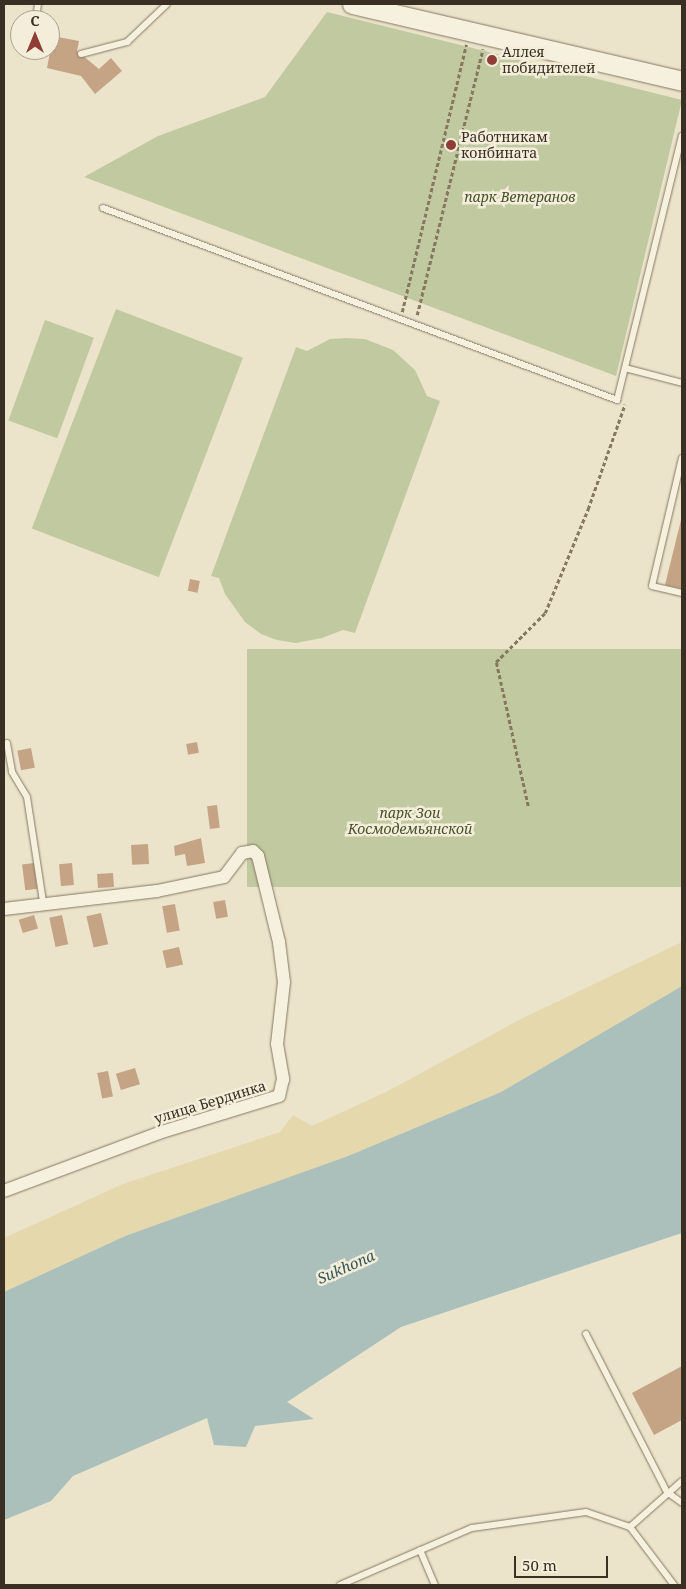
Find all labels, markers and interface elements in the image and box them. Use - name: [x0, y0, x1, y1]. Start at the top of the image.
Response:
- north arrow: [10, 10, 60, 60]
- text: С: [30, 11, 40, 30]
- place label: Аллея побидителей: [502, 44, 595, 76]
- marker: Аллея побидителей: [486, 54, 498, 66]
- place label: Работникам конбината: [461, 129, 548, 162]
- marker: Работникам конбината: [445, 139, 457, 151]
- park label: парк Ветеранов: [464, 189, 576, 205]
- park label: парк Зои Космодемьянской: [348, 805, 472, 838]
- street label: улица Бердинка: [152, 1077, 268, 1127]
- water label: Sukhona: [315, 1246, 377, 1288]
- scale bar: [516, 1546, 610, 1578]
- text: 50 m: [522, 1555, 557, 1575]

